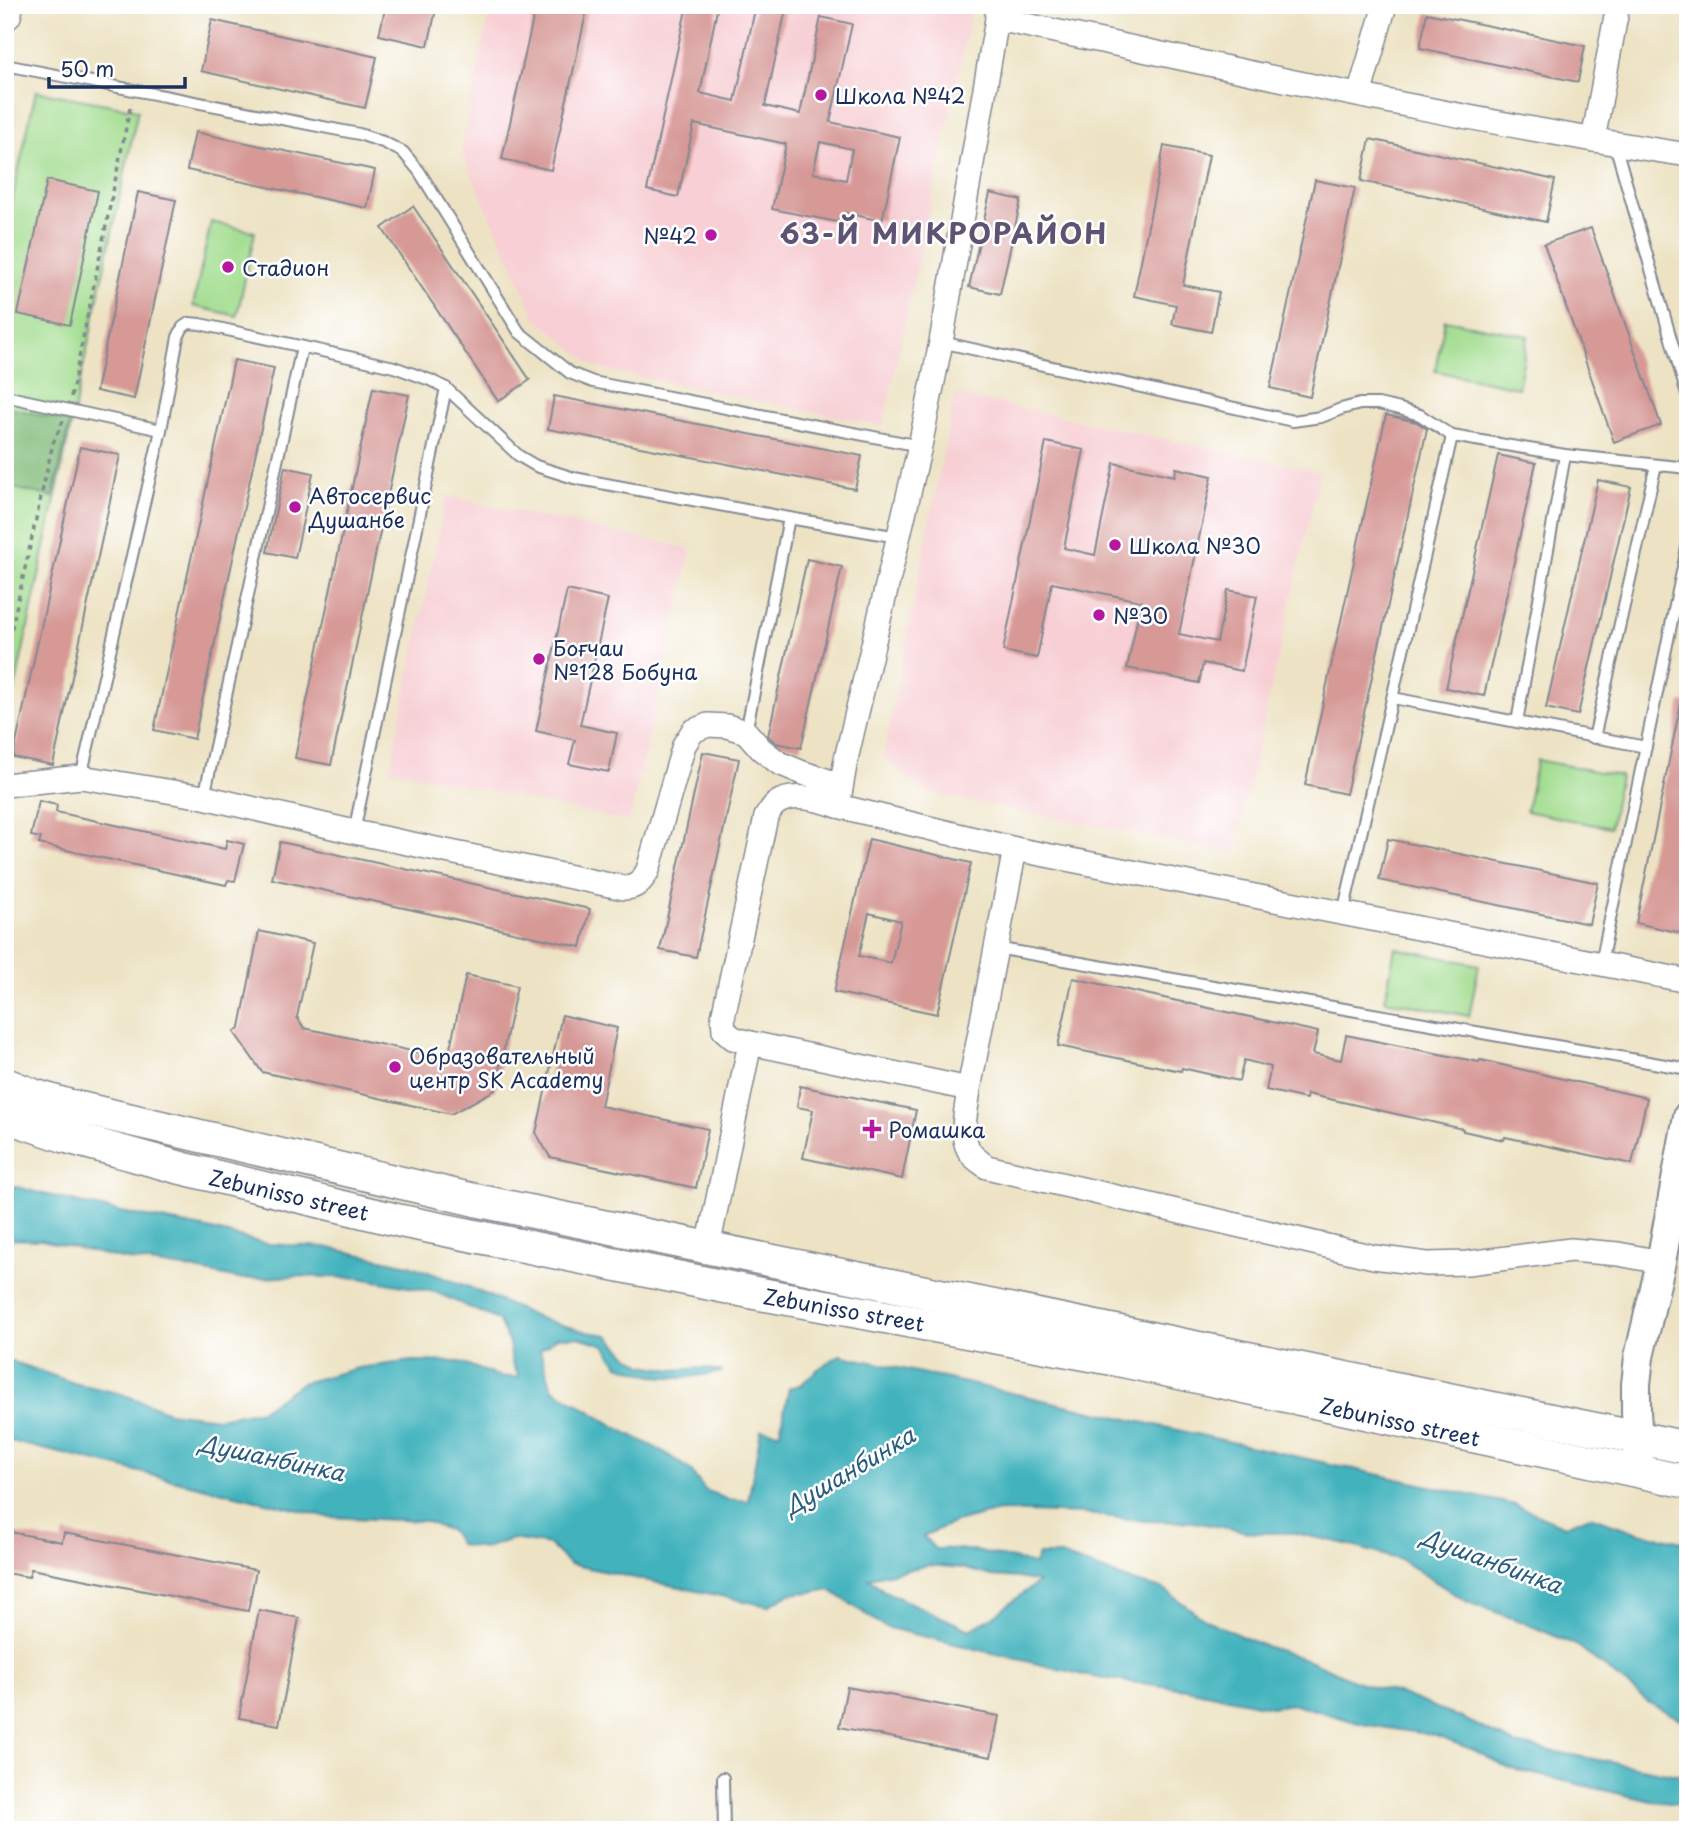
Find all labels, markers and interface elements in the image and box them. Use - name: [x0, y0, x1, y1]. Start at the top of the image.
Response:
- scale bar: [49, 46, 186, 90]
- text: 50 m: [60, 52, 114, 84]
- place label: Школа №42: [835, 79, 965, 111]
- marker: Школа №42: [813, 87, 829, 103]
- district label: 63-Й МИКРОРАЙОН: [780, 211, 1108, 254]
- place label: №42: [643, 219, 697, 251]
- marker: №42: [703, 227, 719, 243]
- place label: Стадион: [242, 251, 329, 283]
- marker: Стадион: [220, 259, 236, 275]
- place label: Автосервис Душанбе: [308, 479, 431, 535]
- marker: Автосервис Душанбе: [287, 499, 303, 515]
- place label: Школа №30: [1129, 529, 1261, 561]
- marker: Школа №30: [1107, 537, 1123, 553]
- place label: №30: [1113, 599, 1168, 631]
- marker: №30: [1091, 607, 1107, 623]
- place label: Боғчаи №128 Бобуна: [553, 631, 697, 687]
- marker: Боғчаи №128 Бобуна: [531, 651, 547, 667]
- place label: Образовательный центр SK Academy: [409, 1039, 603, 1095]
- marker: Образовательный центр SK Academy: [387, 1059, 403, 1075]
- place label: Ромашка: [888, 1113, 986, 1145]
- marker: Ромашка: [862, 1119, 882, 1139]
- street label: Zebunisso street: [206, 1160, 372, 1228]
- street label: Zebunisso street: [761, 1279, 927, 1339]
- street label: Zebunisso street: [1317, 1388, 1483, 1454]
- water label: Душанбинка: [775, 1417, 922, 1524]
- water label: Душанбинка: [194, 1424, 348, 1490]
- water label: Душанбинка: [1415, 1518, 1568, 1602]

